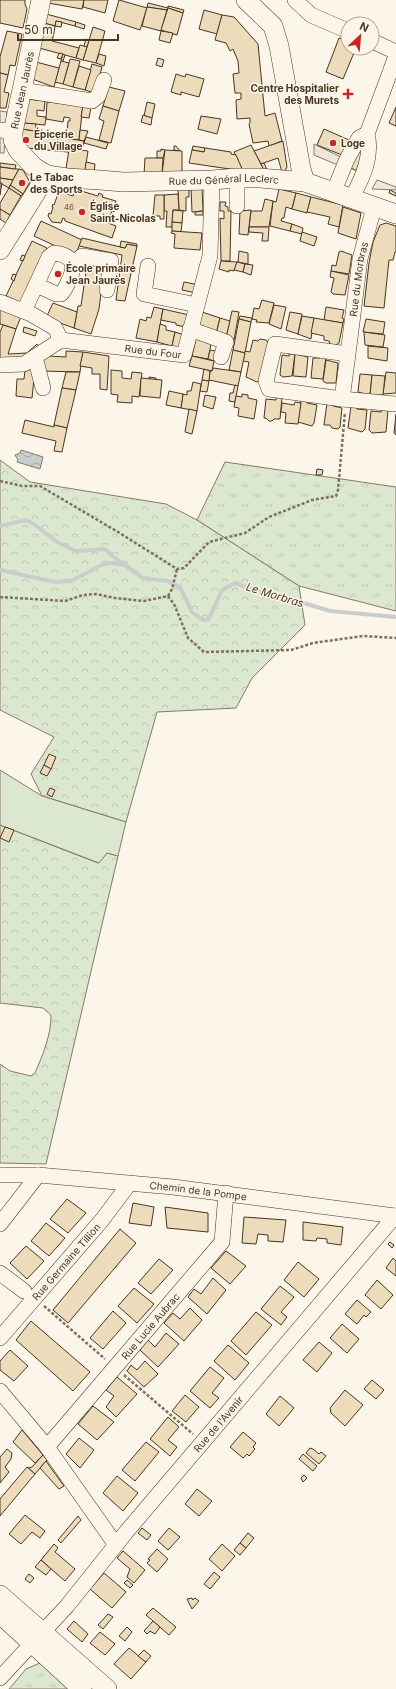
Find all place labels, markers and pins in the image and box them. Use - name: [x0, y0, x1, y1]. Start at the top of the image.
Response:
- place label: Centre Hospitalier des Murets: [250, 82, 339, 106]
- marker: Centre Hospitalier des Murets: [342, 88, 354, 100]
- place label: Épicerie du Village: [34, 127, 83, 153]
- marker: Épicerie du Village: [21, 135, 31, 145]
- place label: Loge: [341, 137, 365, 150]
- marker: Loge: [328, 138, 338, 148]
- place label: Le Tabac des Sports: [30, 171, 83, 195]
- marker: Le Tabac des Sports: [17, 178, 27, 188]
- place label: Église Saint-Nicolas: [90, 199, 156, 224]
- marker: Église Saint-Nicolas: [77, 207, 87, 217]
- place label: École primaire Jean Jaurès: [66, 261, 136, 286]
- marker: École primaire Jean Jaurès: [53, 269, 63, 279]

